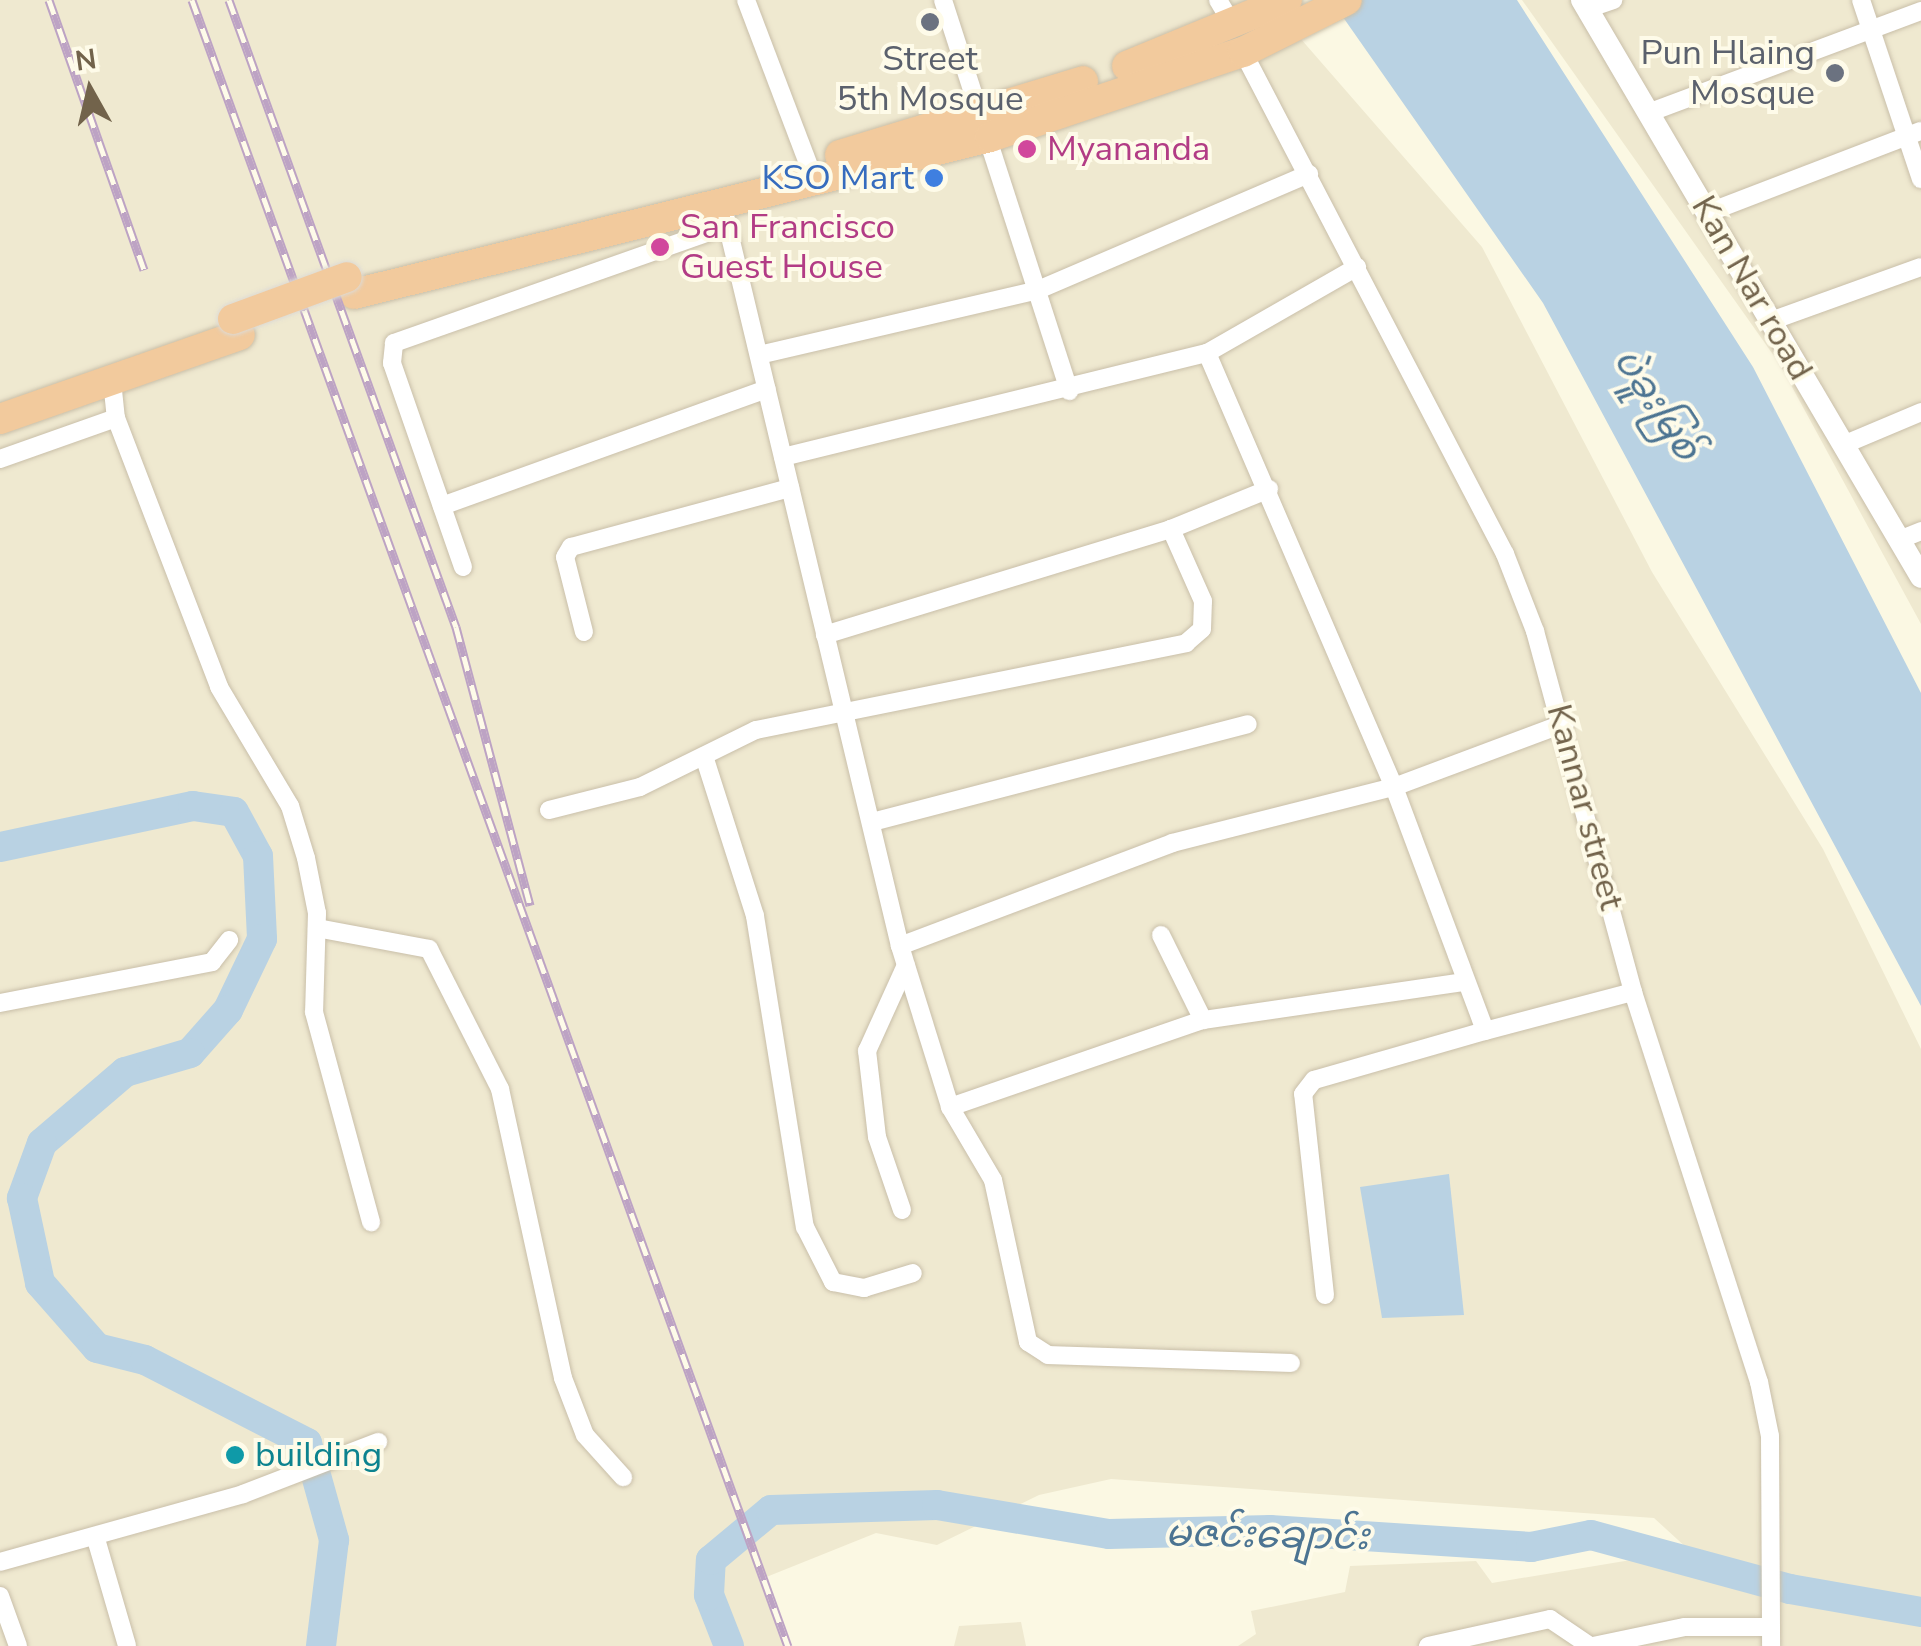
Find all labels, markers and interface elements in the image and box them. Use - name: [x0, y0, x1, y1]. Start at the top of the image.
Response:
- marker: Street 5th Mosque: [919, 11, 941, 33]
- place label: Pun Hlaing Mosque: [1641, 32, 1815, 114]
- place label: Street 5th Mosque: [836, 38, 1024, 120]
- north arrow: [40, 40, 140, 140]
- text: N: [73, 40, 99, 81]
- marker: Pun Hlaing Mosque: [1824, 62, 1846, 84]
- place label: Myananda: [1047, 128, 1210, 170]
- marker: Myananda: [1016, 138, 1038, 160]
- place label: KSO Mart: [762, 157, 914, 199]
- marker: KSO Mart: [923, 167, 945, 189]
- street label: Kan Nar road: [1682, 188, 1822, 388]
- place label: San Francisco Guest House: [680, 206, 895, 288]
- marker: San Francisco Guest House: [649, 236, 671, 258]
- water label: ပဲခူးမြစ်: [1604, 339, 1710, 469]
- street label: Kannar street: [1537, 700, 1633, 914]
- place label: building: [255, 1434, 382, 1476]
- marker: building: [224, 1444, 246, 1466]
- water label: မဇင်းချောင်း: [1165, 1510, 1369, 1560]

